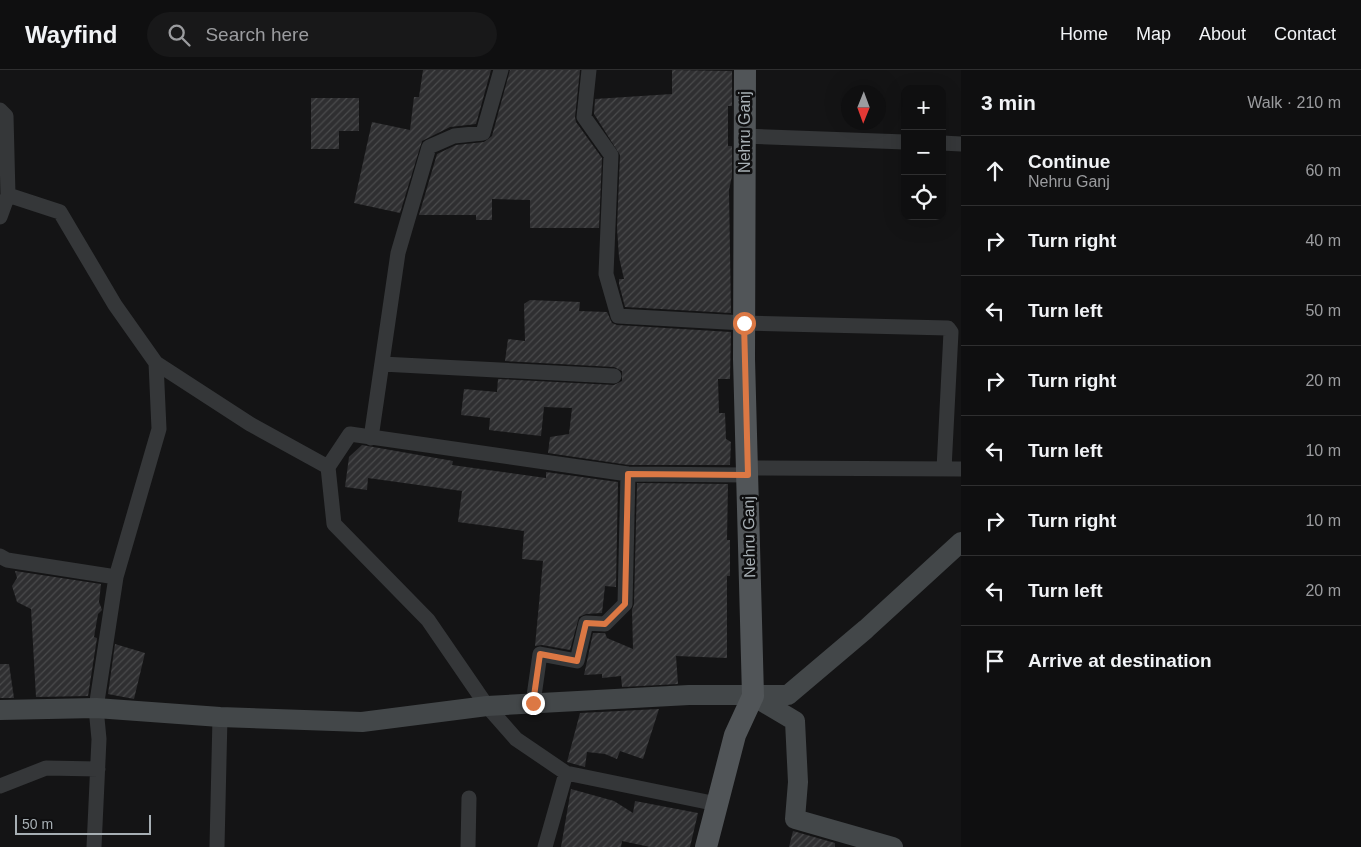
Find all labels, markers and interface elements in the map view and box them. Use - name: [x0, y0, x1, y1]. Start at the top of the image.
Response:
- search box: [147, 12, 497, 57]
- text: Wayfind: [25, 21, 117, 48]
- icon: search: [165, 21, 193, 49]
- text: Search here: [205, 24, 309, 45]
- text: Home: [1060, 24, 1108, 44]
- text: Map: [1136, 24, 1171, 44]
- text: About: [1199, 24, 1246, 44]
- text: Contact: [1274, 24, 1336, 44]
- north arrow: [841, 85, 886, 130]
- map controls: [901, 85, 946, 220]
- button: +: [901, 85, 946, 130]
- street label: Nehru Ganj: [736, 91, 753, 173]
- text: 3 min: [981, 91, 1036, 114]
- text: Walk · 210 m: [1247, 94, 1341, 111]
- button: −: [901, 130, 946, 175]
- text: Continue: [1028, 151, 1110, 172]
- icon: ahead: [981, 157, 1009, 185]
- text: 60 m: [1305, 162, 1341, 179]
- text: Nehru Ganj: [1028, 173, 1110, 190]
- button: locate: [901, 175, 946, 220]
- icon: right: [981, 227, 1009, 255]
- text: Turn right: [1028, 230, 1116, 251]
- text: 40 m: [1305, 232, 1341, 249]
- icon: left: [981, 297, 1009, 325]
- text: Turn left: [1028, 300, 1103, 321]
- text: 50 m: [1305, 302, 1341, 319]
- route start: [733, 312, 756, 335]
- icon: right: [981, 367, 1009, 395]
- text: Turn right: [1028, 370, 1116, 391]
- text: 20 m: [1305, 372, 1341, 389]
- icon: left: [981, 437, 1009, 465]
- text: Turn left: [1028, 440, 1103, 461]
- text: 10 m: [1305, 442, 1341, 459]
- street label: Nehru Ganj: [740, 496, 758, 578]
- icon: right: [981, 507, 1009, 535]
- text: Turn right: [1028, 510, 1116, 531]
- text: 10 m: [1305, 512, 1341, 529]
- icon: left: [981, 577, 1009, 605]
- text: Turn left: [1028, 580, 1103, 601]
- text: 20 m: [1305, 582, 1341, 599]
- icon: arrive: [981, 647, 1009, 675]
- text: Arrive at destination: [1028, 650, 1212, 671]
- route end: [522, 692, 545, 715]
- scale bar: [15, 812, 151, 835]
- text: 50 m: [22, 816, 53, 832]

